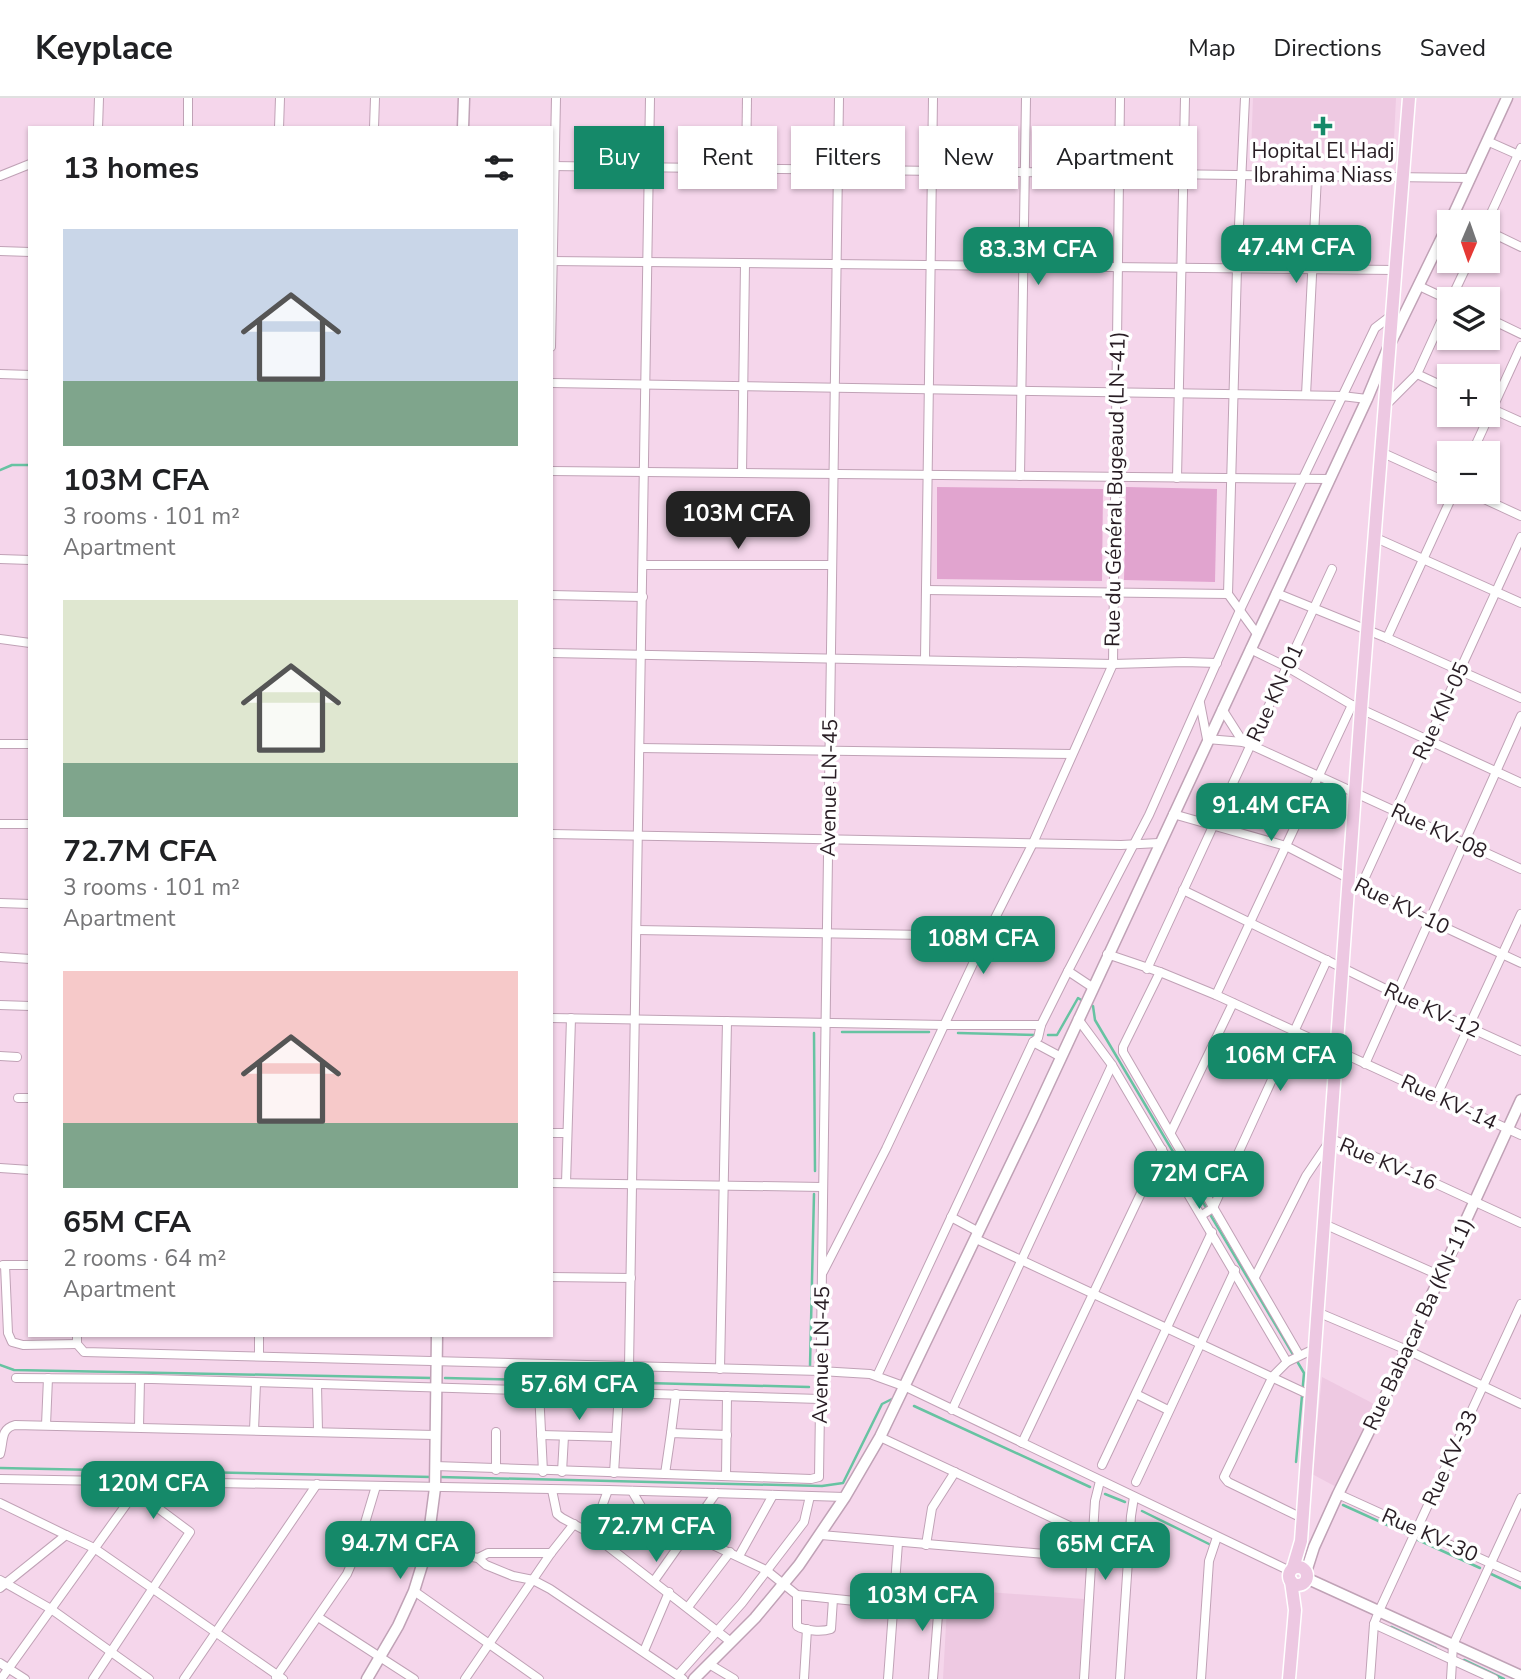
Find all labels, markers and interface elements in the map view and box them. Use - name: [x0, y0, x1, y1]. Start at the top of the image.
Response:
- text: Keyplace: [35, 26, 173, 71]
- text: Map: [1188, 32, 1235, 64]
- text: Directions: [1273, 32, 1382, 64]
- text: Saved: [1420, 32, 1486, 64]
- marker: Hopital El Hadj Ibrahima Niass: [1313, 116, 1333, 136]
- chip: Buy: [574, 126, 664, 189]
- chip: Rent: [678, 126, 777, 189]
- chip: Filters: [791, 126, 905, 189]
- chip: New: [919, 126, 1018, 189]
- chip: Apartment: [1032, 126, 1197, 189]
- place label: Hopital El Hadj Ibrahima Niass: [1251, 137, 1395, 189]
- text: 13 homes: [63, 148, 199, 189]
- icon: filters: [480, 149, 518, 187]
- north arrow: [1437, 210, 1500, 273]
- map controls: [1437, 210, 1500, 504]
- pin: 47.4M CFA: [1216, 226, 1376, 285]
- pin: 83.3M CFA: [958, 228, 1118, 287]
- text: 47.4M CFA: [1237, 232, 1355, 263]
- text: 83.3M CFA: [979, 234, 1097, 265]
- icon: home: [228, 274, 354, 400]
- button: layers: [1437, 287, 1500, 350]
- street label: Rue du Général Bugeaud (LN-41): [1098, 331, 1132, 647]
- button: +: [1437, 364, 1500, 427]
- button: −: [1437, 441, 1500, 504]
- text: 103M CFA: [63, 460, 209, 501]
- pin: 103M CFA: [666, 491, 810, 551]
- text: 103M CFA: [682, 498, 794, 529]
- text: 3 rooms · 101 m²: [63, 501, 240, 532]
- text: Apartment: [63, 532, 175, 563]
- street label: Rue KN-01: [1240, 639, 1310, 747]
- icon: home: [228, 645, 354, 771]
- street label: Rue KN-05: [1406, 657, 1476, 765]
- street label: Avenue LN-45: [814, 719, 844, 857]
- pin: 91.4M CFA: [1191, 784, 1351, 843]
- text: 91.4M CFA: [1212, 790, 1330, 821]
- street label: Rue KV-08: [1387, 797, 1491, 865]
- text: 72.7M CFA: [63, 831, 216, 872]
- street label: Rue KV-10: [1350, 871, 1454, 941]
- text: 3 rooms · 101 m²: [63, 872, 240, 903]
- text: Apartment: [63, 903, 175, 934]
- pin: 108M CFA: [911, 916, 1055, 976]
- text: 108M CFA: [927, 923, 1039, 954]
- street label: Rue KV-12: [1380, 976, 1484, 1044]
- icon: home: [228, 1016, 354, 1142]
- pin: 106M CFA: [1208, 1034, 1352, 1093]
- text: 106M CFA: [1224, 1040, 1336, 1071]
- street label: Rue KV-14: [1397, 1068, 1501, 1136]
- street label: Rue KV-16: [1335, 1131, 1441, 1197]
- pin: 72M CFA: [1134, 1152, 1264, 1211]
- text: 72M CFA: [1150, 1158, 1248, 1189]
- text: 65M CFA: [63, 1202, 191, 1243]
- street label: Rue Babacar Ba (KN-11): [1356, 1213, 1480, 1435]
- text: 2 rooms · 64 m²: [63, 1243, 226, 1274]
- text: Apartment: [63, 1274, 175, 1305]
- street label: Avenue LN-45: [806, 1286, 836, 1424]
- pin: 57.6M CFA: [499, 1362, 659, 1422]
- text: 57.6M CFA: [520, 1369, 638, 1400]
- street label: Rue KV-33: [1416, 1406, 1484, 1510]
- pin: 120M CFA: [81, 1462, 225, 1521]
- text: 120M CFA: [97, 1468, 209, 1499]
- street label: Rue KV-30: [1377, 1501, 1483, 1569]
- pin: 72.7M CFA: [576, 1504, 736, 1564]
- text: 72.7M CFA: [597, 1511, 715, 1542]
- pin: 94.7M CFA: [320, 1522, 480, 1581]
- pin: 65M CFA: [1040, 1522, 1170, 1582]
- text: 94.7M CFA: [341, 1528, 459, 1559]
- text: 65M CFA: [1056, 1529, 1154, 1560]
- pin: 103M CFA: [850, 1574, 994, 1633]
- text: 103M CFA: [866, 1580, 978, 1611]

